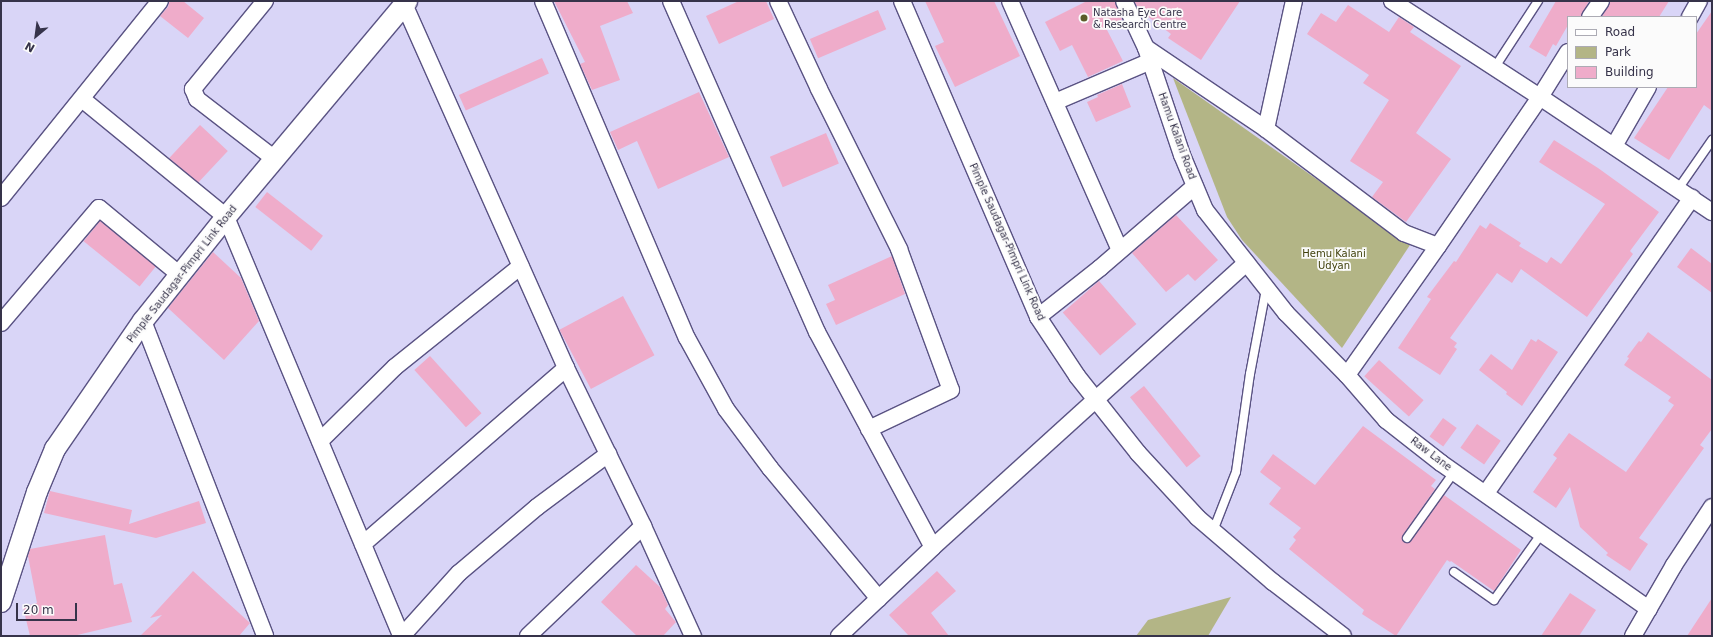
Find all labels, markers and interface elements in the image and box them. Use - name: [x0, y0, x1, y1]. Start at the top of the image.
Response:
- place label: Natasha Eye Care & Research Centre: [1093, 6, 1186, 30]
- marker: Natasha Eye Care & Research Centre: [1078, 12, 1090, 24]
- north arrow: [16, 16, 56, 56]
- legend: [1567, 16, 1697, 88]
- text: Road: [1605, 25, 1635, 39]
- text: N: [23, 39, 37, 55]
- text: Park: [1605, 45, 1631, 59]
- text: Building: [1605, 65, 1654, 79]
- street label: Hamu Kalani Road: [1156, 91, 1198, 181]
- street label: Pimple Saudagar-Pimpri Link Road: [967, 161, 1047, 323]
- street label: Pimple Saudagar-Pimpri Link Road: [125, 203, 239, 345]
- park label: Hemu Kalani Udyan: [1302, 247, 1366, 270]
- street label: Raw Lane: [1408, 435, 1454, 473]
- scale bar: [18, 595, 79, 621]
- text: 20 m: [23, 603, 54, 617]

